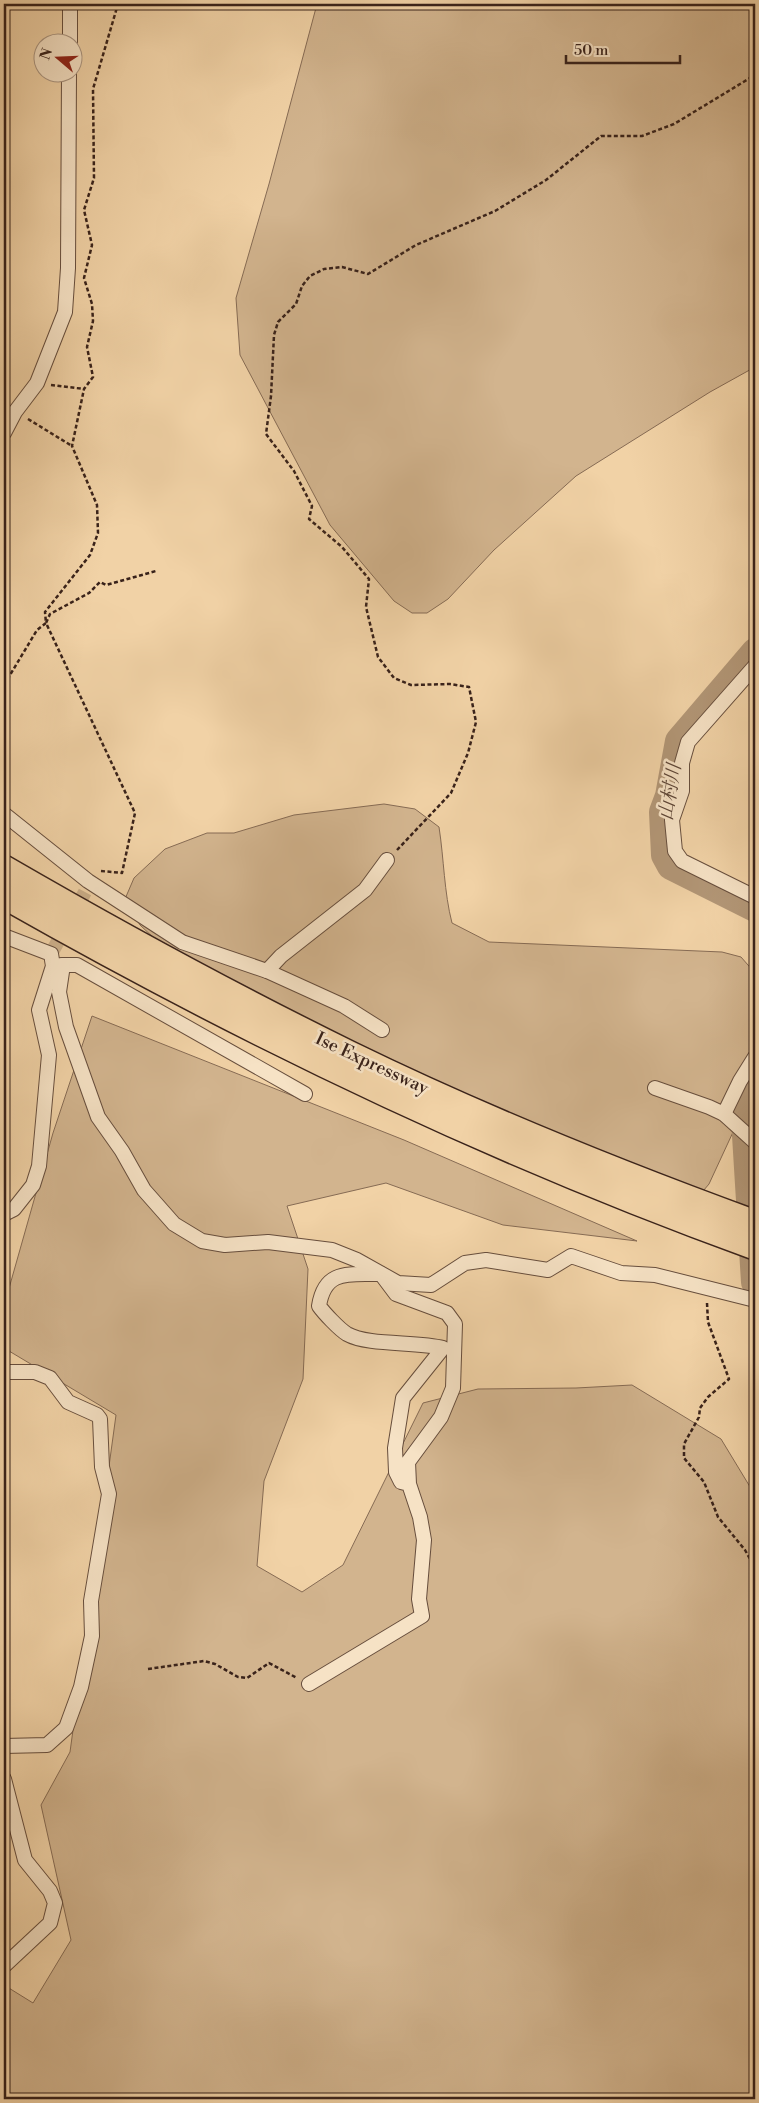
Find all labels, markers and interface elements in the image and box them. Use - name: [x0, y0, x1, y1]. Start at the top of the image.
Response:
- north arrow: [32, 32, 82, 82]
- scale bar: [566, 32, 680, 64]
- text: 50 m: [574, 41, 608, 60]
- text: N: [36, 46, 57, 62]
- water label: 山村川: [654, 760, 687, 822]
- street label: Ise Expressway: [311, 1027, 432, 1100]

